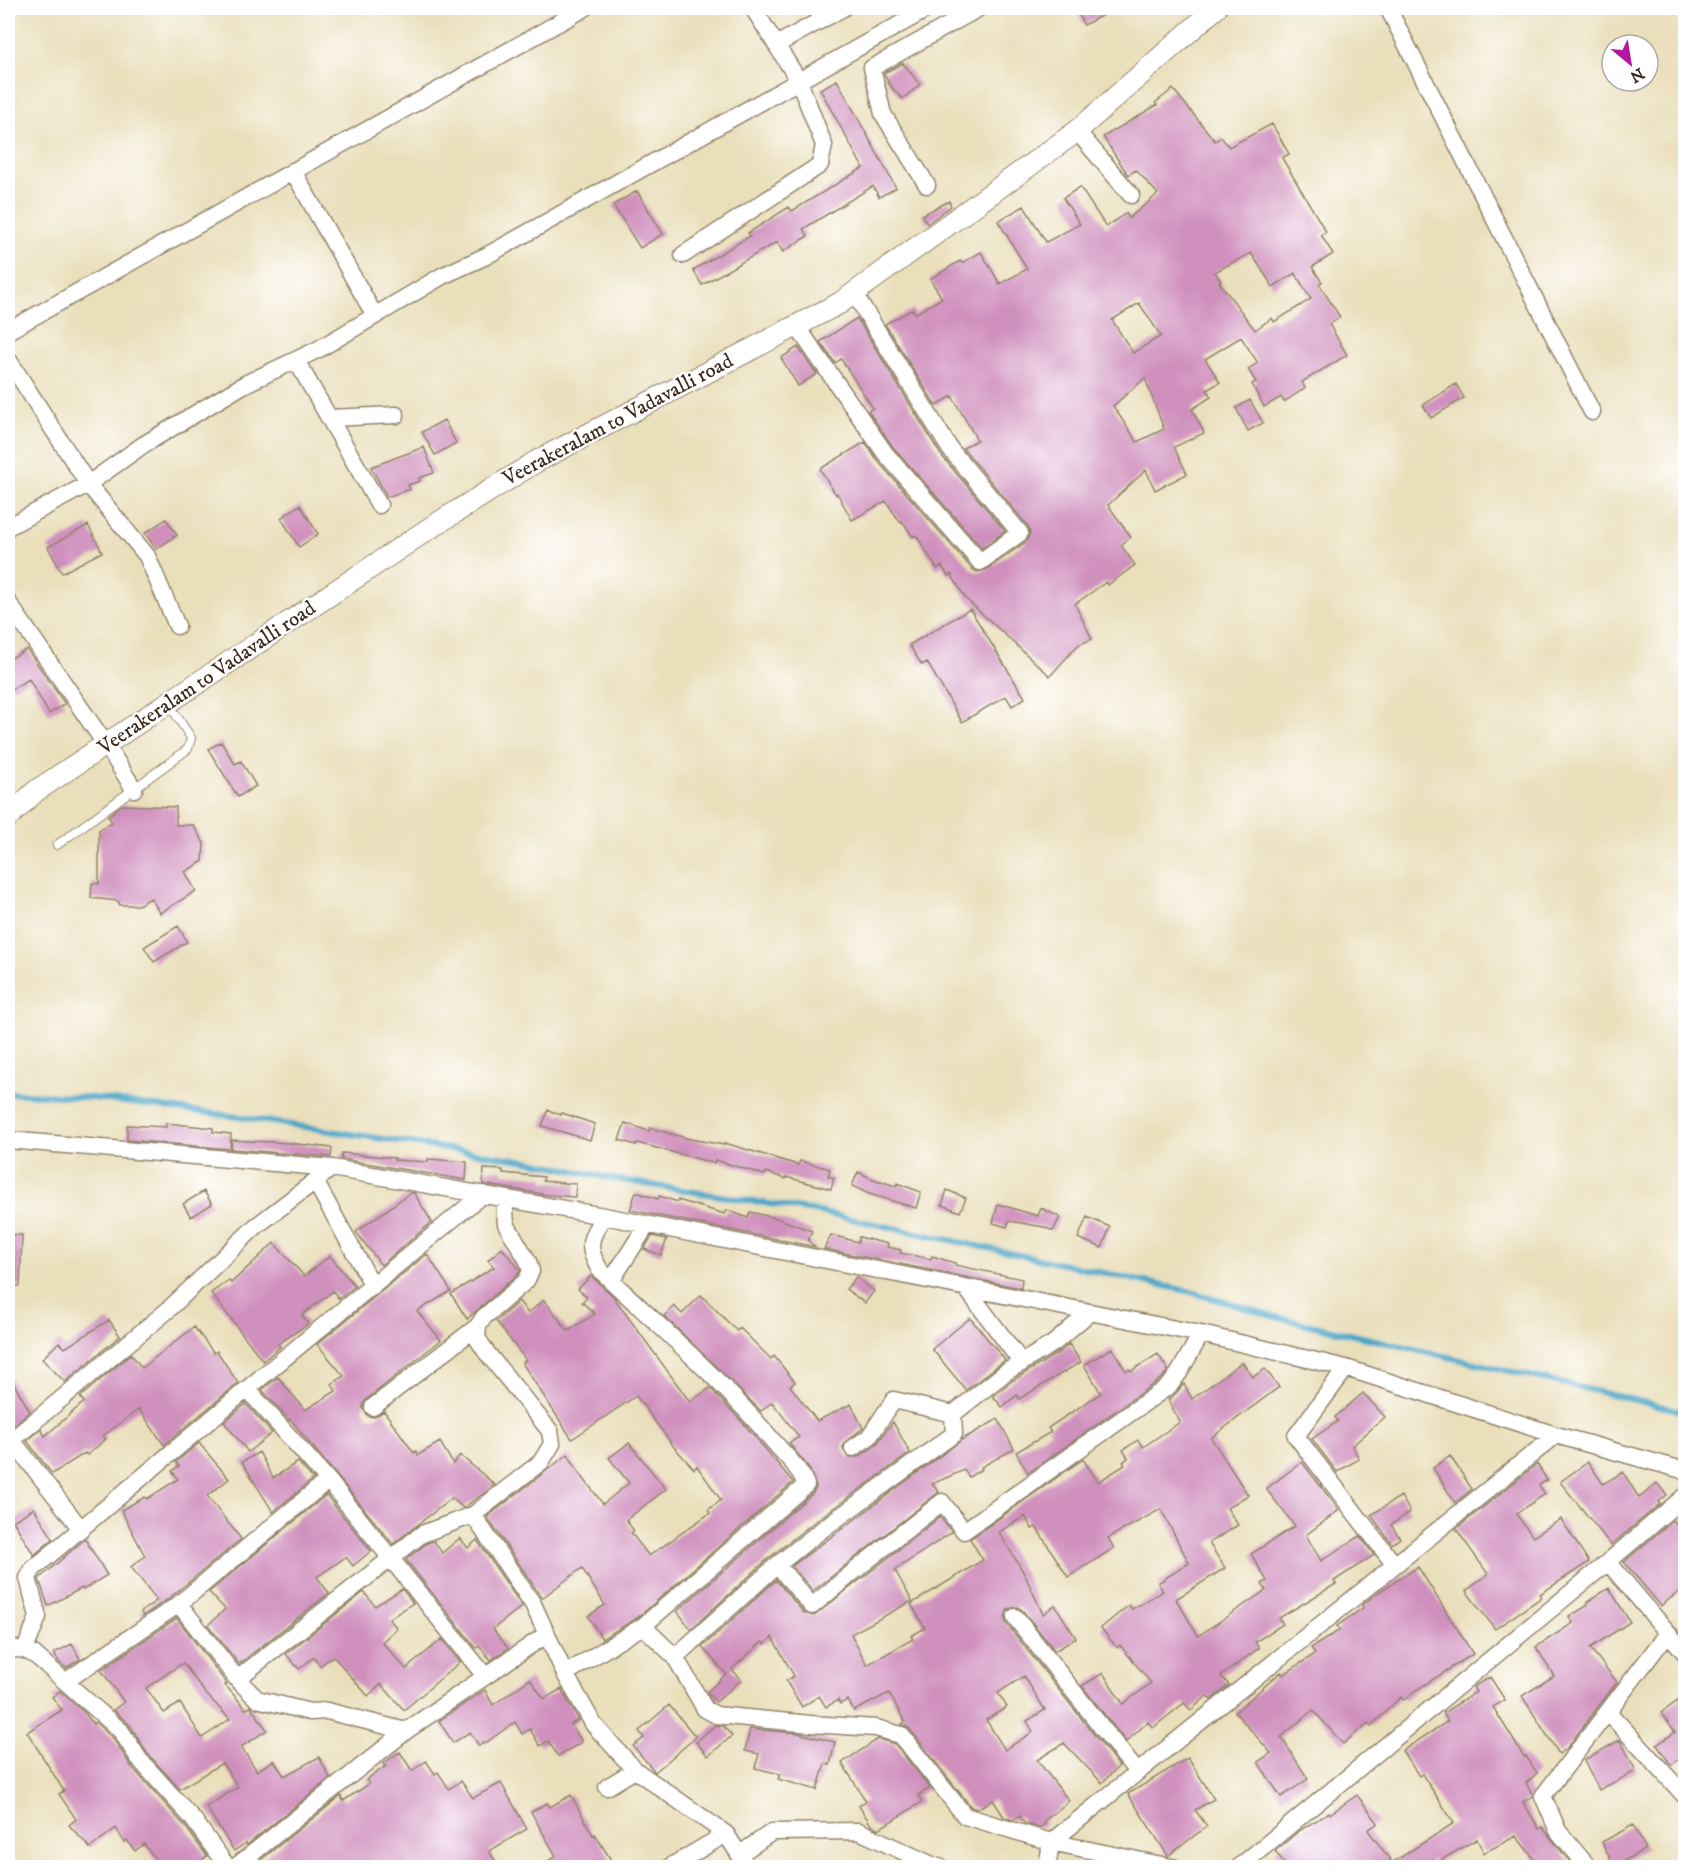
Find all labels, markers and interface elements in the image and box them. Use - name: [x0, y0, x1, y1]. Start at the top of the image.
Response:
- north arrow: [1600, 33, 1660, 93]
- text: N: [1626, 63, 1648, 87]
- street label: Veerakeralam to Vadavalli road: [497, 348, 738, 492]
- street label: Veerakeralam to Vadavalli road: [92, 595, 321, 761]

